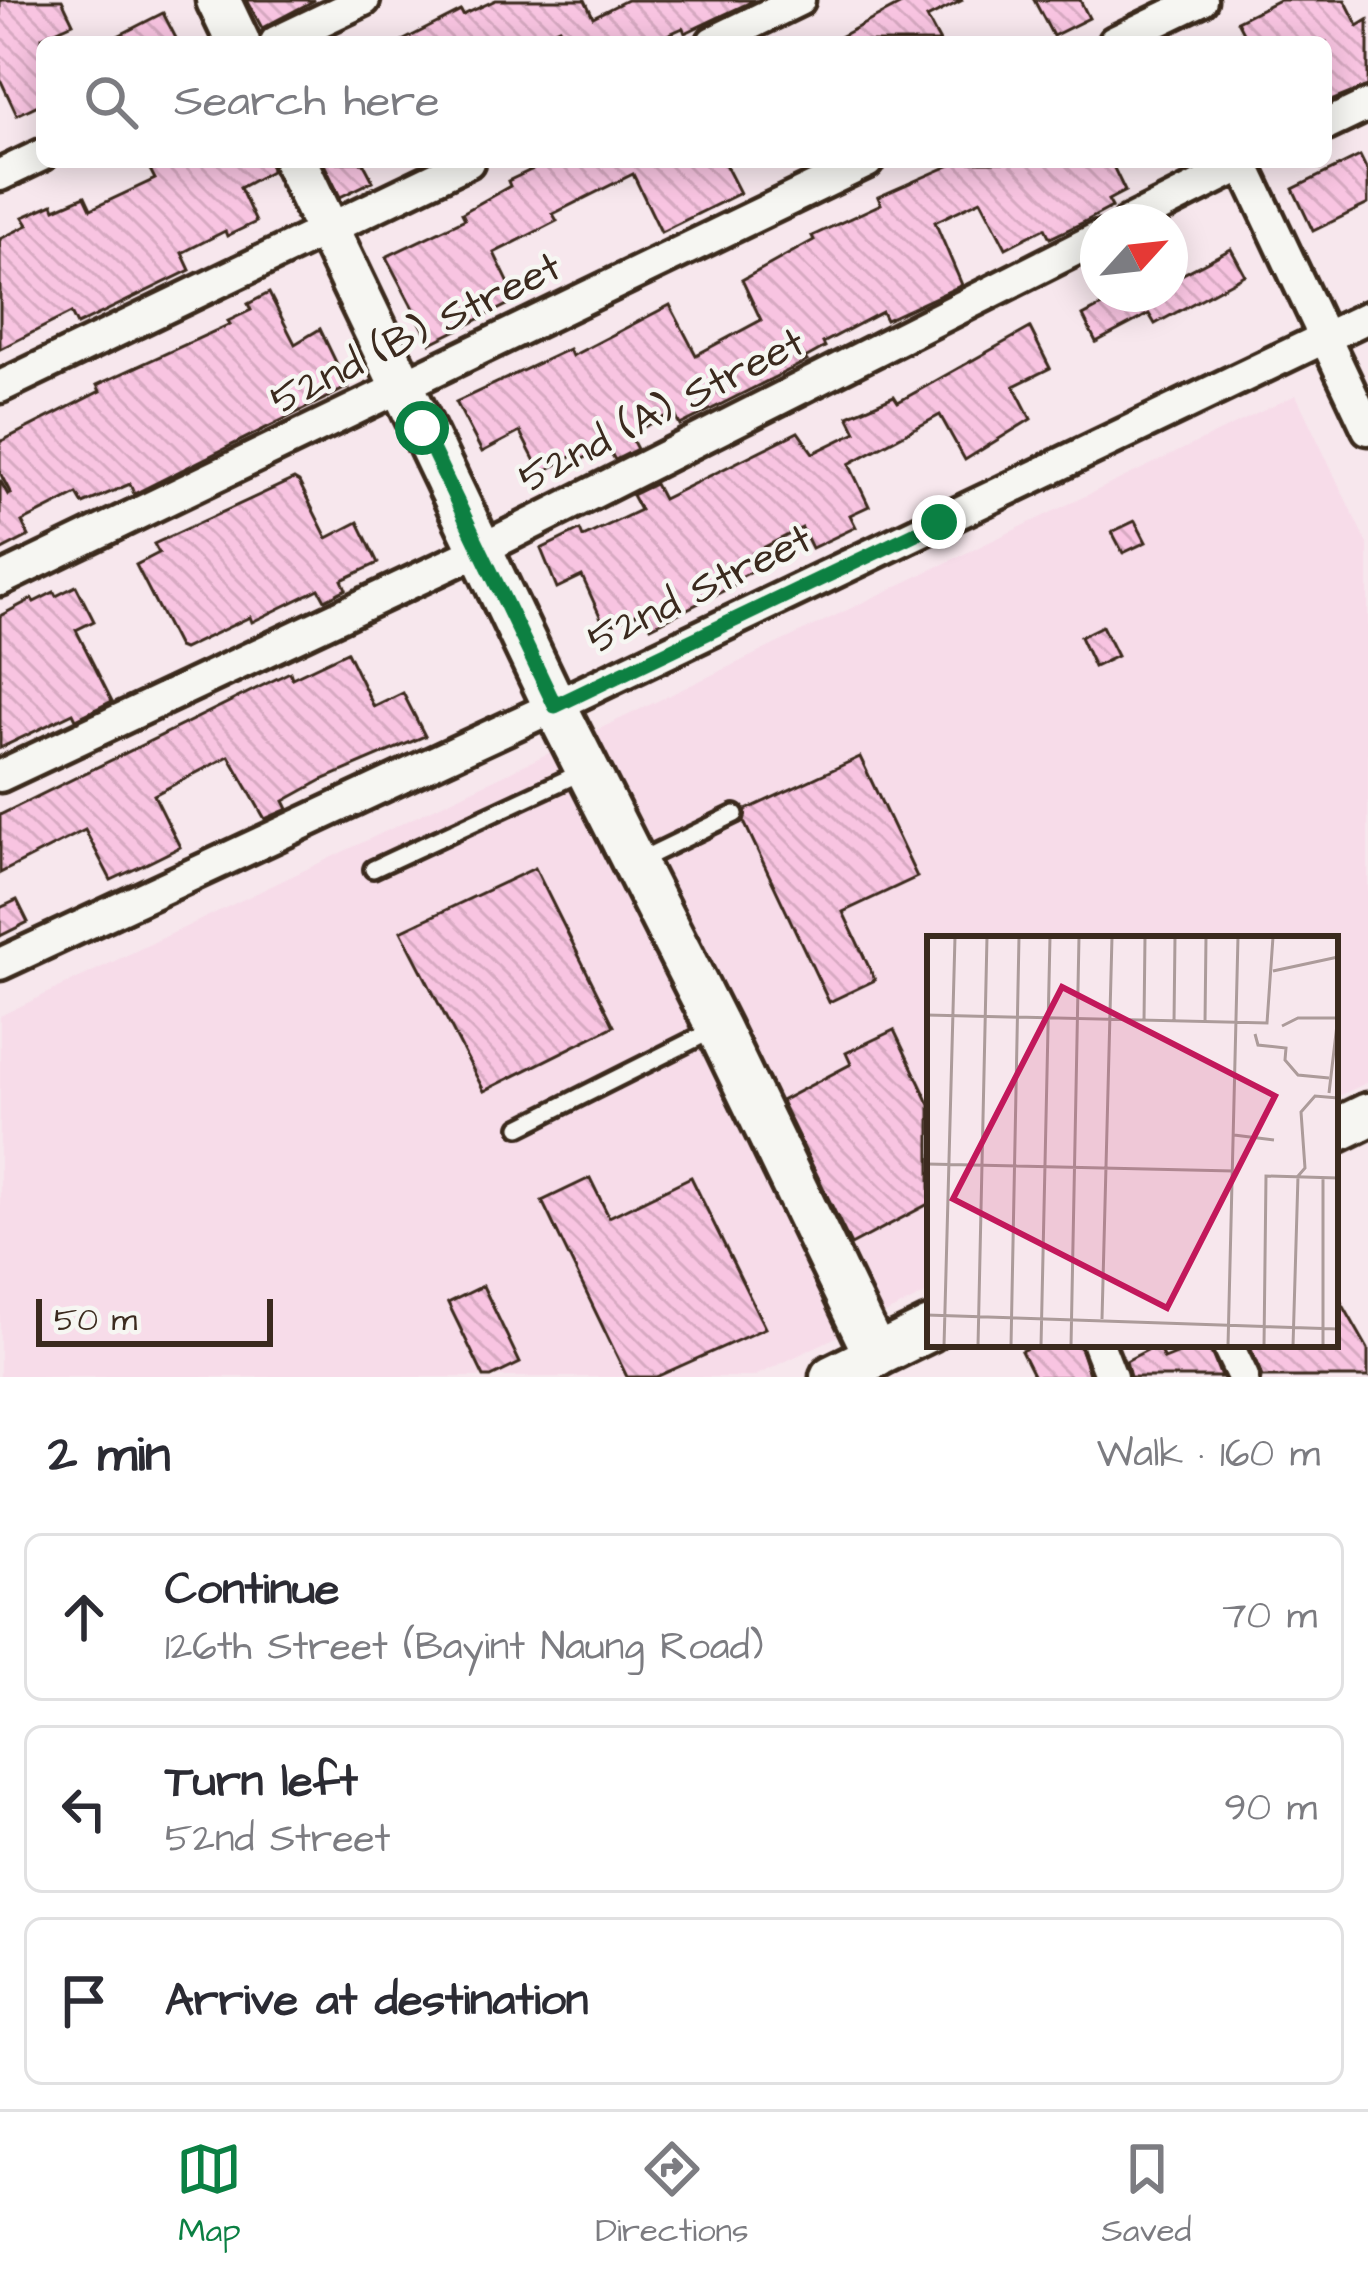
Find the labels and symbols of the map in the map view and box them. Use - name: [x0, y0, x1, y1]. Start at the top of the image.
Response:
- north arrow: [1080, 204, 1188, 312]
- street label: 52nd (B) Street: [261, 239, 571, 429]
- street label: 52nd (A) Street: [509, 314, 815, 508]
- route start: [395, 401, 449, 455]
- route end: [912, 495, 966, 549]
- street label: 52nd Street: [578, 511, 822, 669]
- inset map: [927, 936, 1338, 1347]
- scale bar: [36, 1293, 273, 1346]

